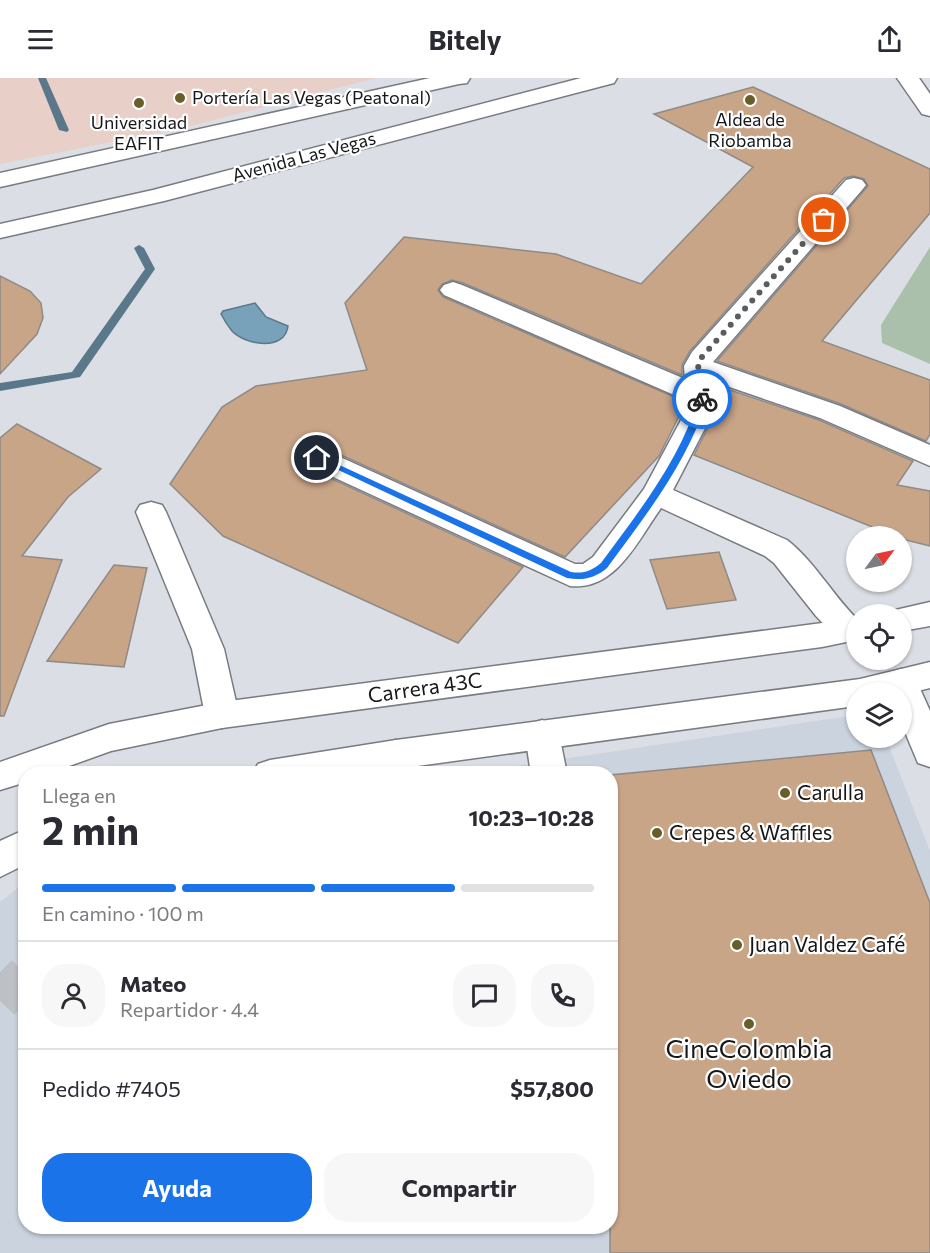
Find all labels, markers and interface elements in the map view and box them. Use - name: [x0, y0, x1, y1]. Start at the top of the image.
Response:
- icon: menu: [24, 23, 57, 56]
- text: Bitely: [428, 23, 502, 56]
- icon: share: [873, 23, 906, 56]
- place label: Portería Las Vegas (Peatonal): [192, 86, 431, 108]
- marker: Portería Las Vegas (Peatonal): [173, 91, 187, 105]
- marker: Aldea de Riobamba: [743, 93, 757, 107]
- marker: Universidad EAFIT: [132, 96, 146, 110]
- place label: Aldea de Riobamba: [708, 108, 792, 151]
- place label: Universidad EAFIT: [91, 111, 187, 154]
- street label: Avenida Las Vegas: [230, 126, 378, 186]
- pin: [798, 194, 849, 245]
- icon: bag: [807, 203, 840, 236]
- courier: [672, 369, 732, 429]
- icon: bike: [686, 383, 719, 416]
- pin: [291, 432, 342, 483]
- icon: home: [300, 441, 333, 474]
- north arrow: [846, 526, 912, 592]
- map controls: [846, 526, 912, 748]
- button: locate: [846, 604, 912, 670]
- street label: Carrera 43C: [366, 666, 483, 707]
- button: layers: [846, 682, 912, 748]
- place label: Carulla: [797, 779, 864, 804]
- text: Llega en: [42, 783, 116, 807]
- marker: Carulla: [778, 786, 792, 800]
- text: 10:23–10:28: [468, 804, 594, 831]
- text: 2 min: [42, 805, 139, 853]
- place label: Crepes & Waffles: [669, 819, 832, 844]
- marker: Crepes & Waffles: [650, 826, 664, 840]
- text: En camino · 100 m: [42, 901, 204, 925]
- place label: Juan Valdez Café: [749, 931, 905, 956]
- marker: Juan Valdez Café: [730, 938, 744, 952]
- button: person: [42, 964, 105, 1027]
- button: chat: [453, 964, 516, 1027]
- button: phone: [531, 964, 594, 1027]
- text: Mateo: [120, 970, 187, 997]
- text: Repartidor · 4.4: [120, 997, 259, 1021]
- marker: CineColombia Oviedo: [742, 1017, 756, 1031]
- place label: CineColombia Oviedo: [666, 1032, 832, 1093]
- text: Pedido #7405: [42, 1075, 181, 1102]
- text: $57,800: [510, 1075, 594, 1102]
- button: Ayuda: [42, 1153, 312, 1222]
- button: Compartir: [324, 1153, 594, 1222]

